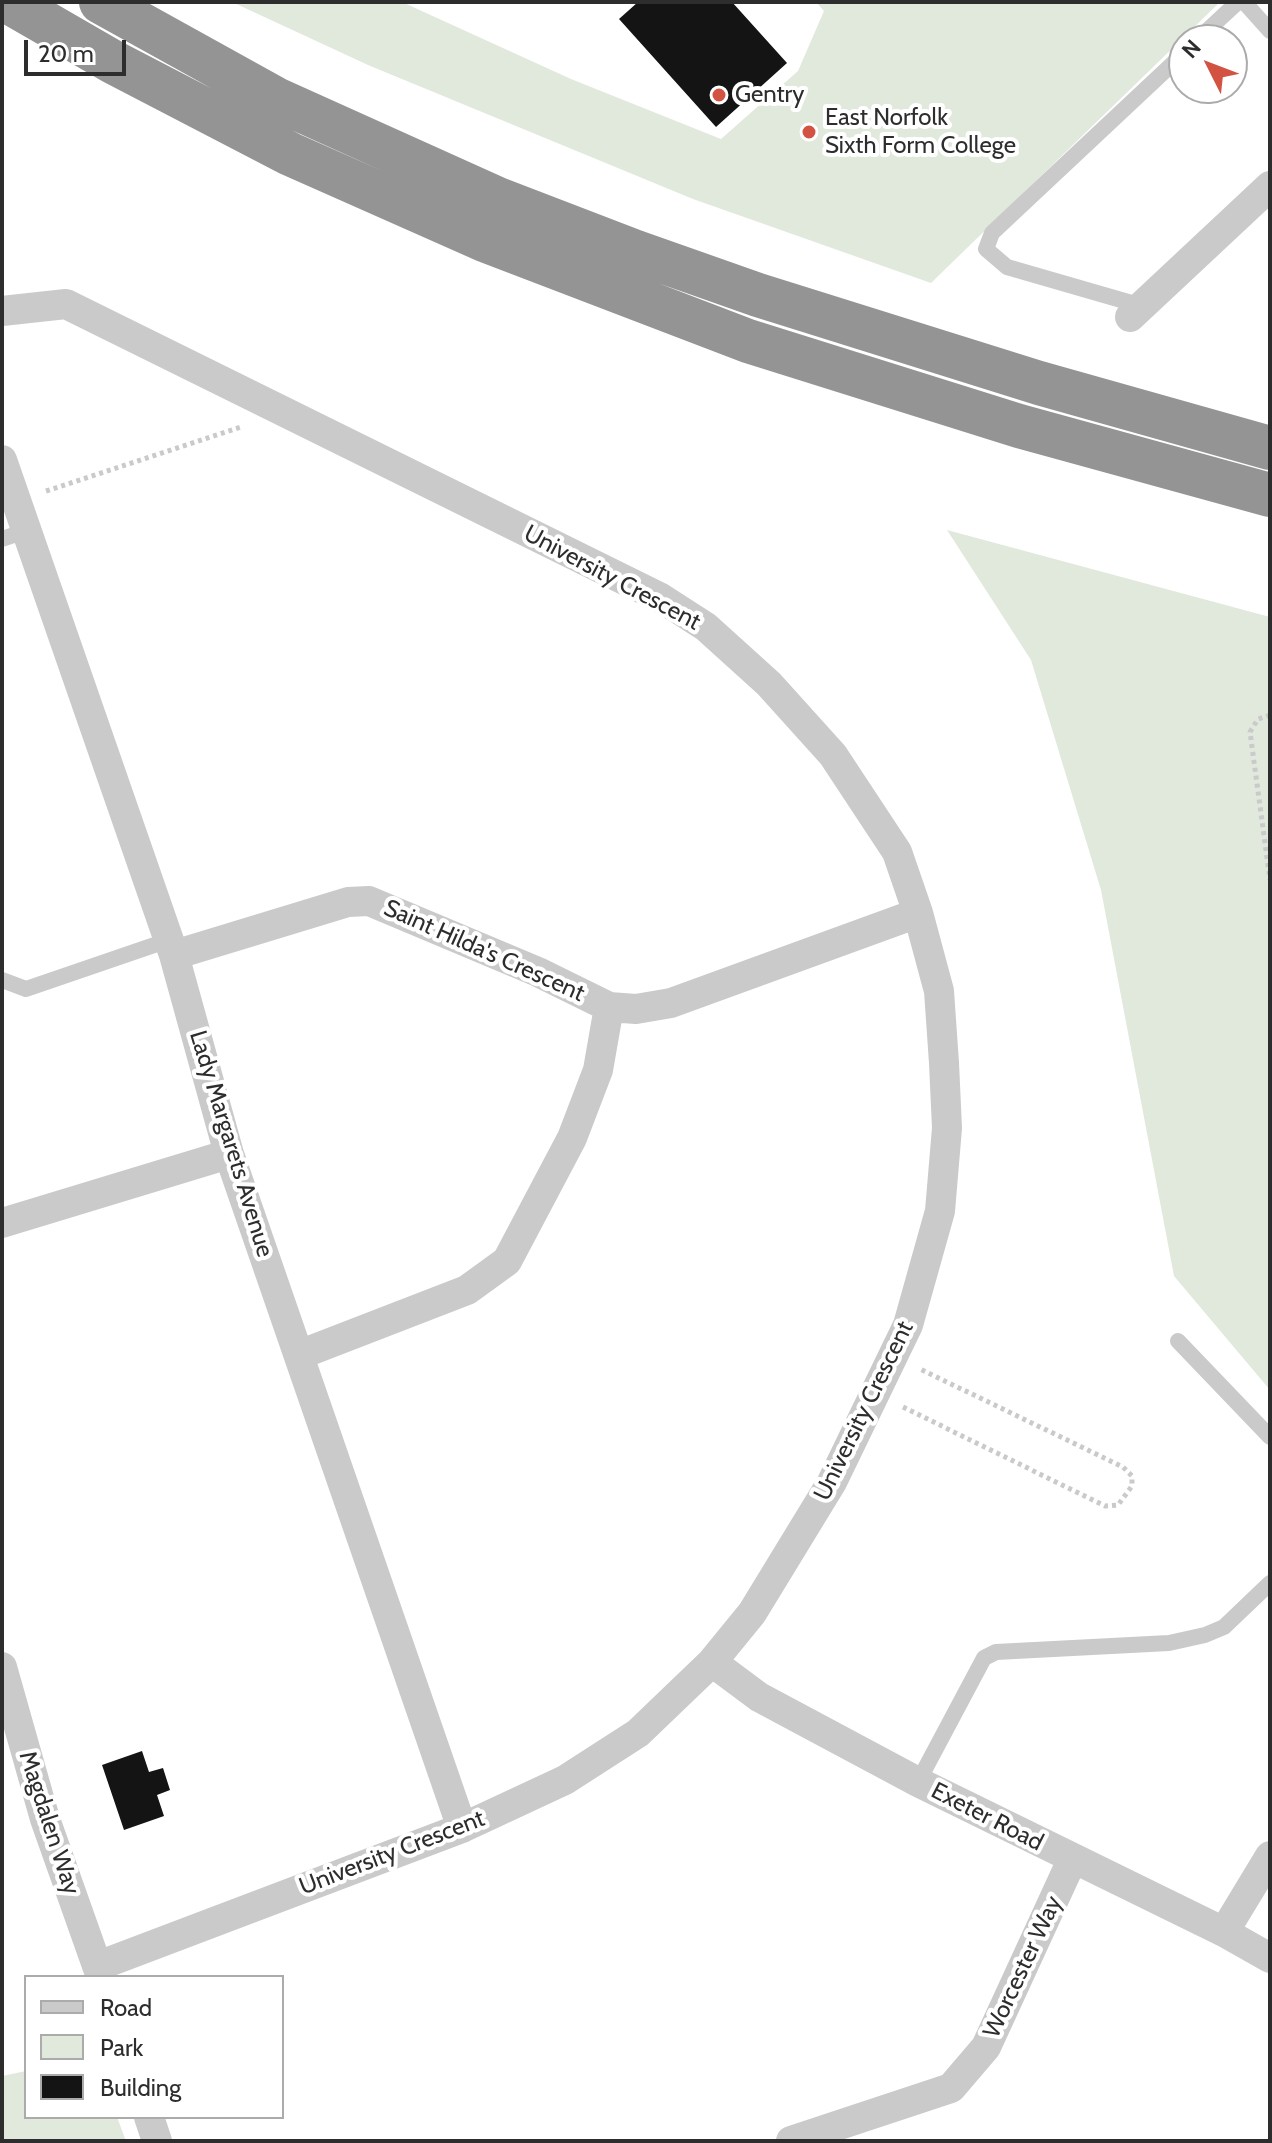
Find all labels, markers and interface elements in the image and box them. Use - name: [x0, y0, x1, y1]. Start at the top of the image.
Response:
- scale bar: [28, 24, 130, 74]
- north arrow: [1168, 24, 1248, 104]
- text: N: [1176, 34, 1207, 64]
- text: 20 m: [38, 39, 94, 68]
- place label: Gentry: [735, 81, 804, 109]
- marker: Gentry: [710, 86, 728, 104]
- place label: East Norfolk Sixth Form College: [825, 104, 1016, 160]
- marker: East Norfolk Sixth Form College: [800, 123, 818, 141]
- street label: University Crescent: [519, 519, 705, 637]
- street label: Saint Hilda's Crescent: [379, 894, 589, 1008]
- street label: Lady Margarets Avenue: [183, 1027, 279, 1261]
- street label: University Crescent: [808, 1317, 920, 1505]
- street label: Magdalen Way: [12, 1748, 86, 1898]
- street label: Exeter Road: [926, 1777, 1048, 1857]
- street label: University Crescent: [295, 1804, 489, 1902]
- street label: Worcester Way: [978, 1891, 1068, 2043]
- legend: [24, 1975, 284, 2119]
- text: Road: [100, 1993, 152, 2022]
- text: Park: [100, 2033, 143, 2062]
- text: Building: [100, 2073, 181, 2102]

